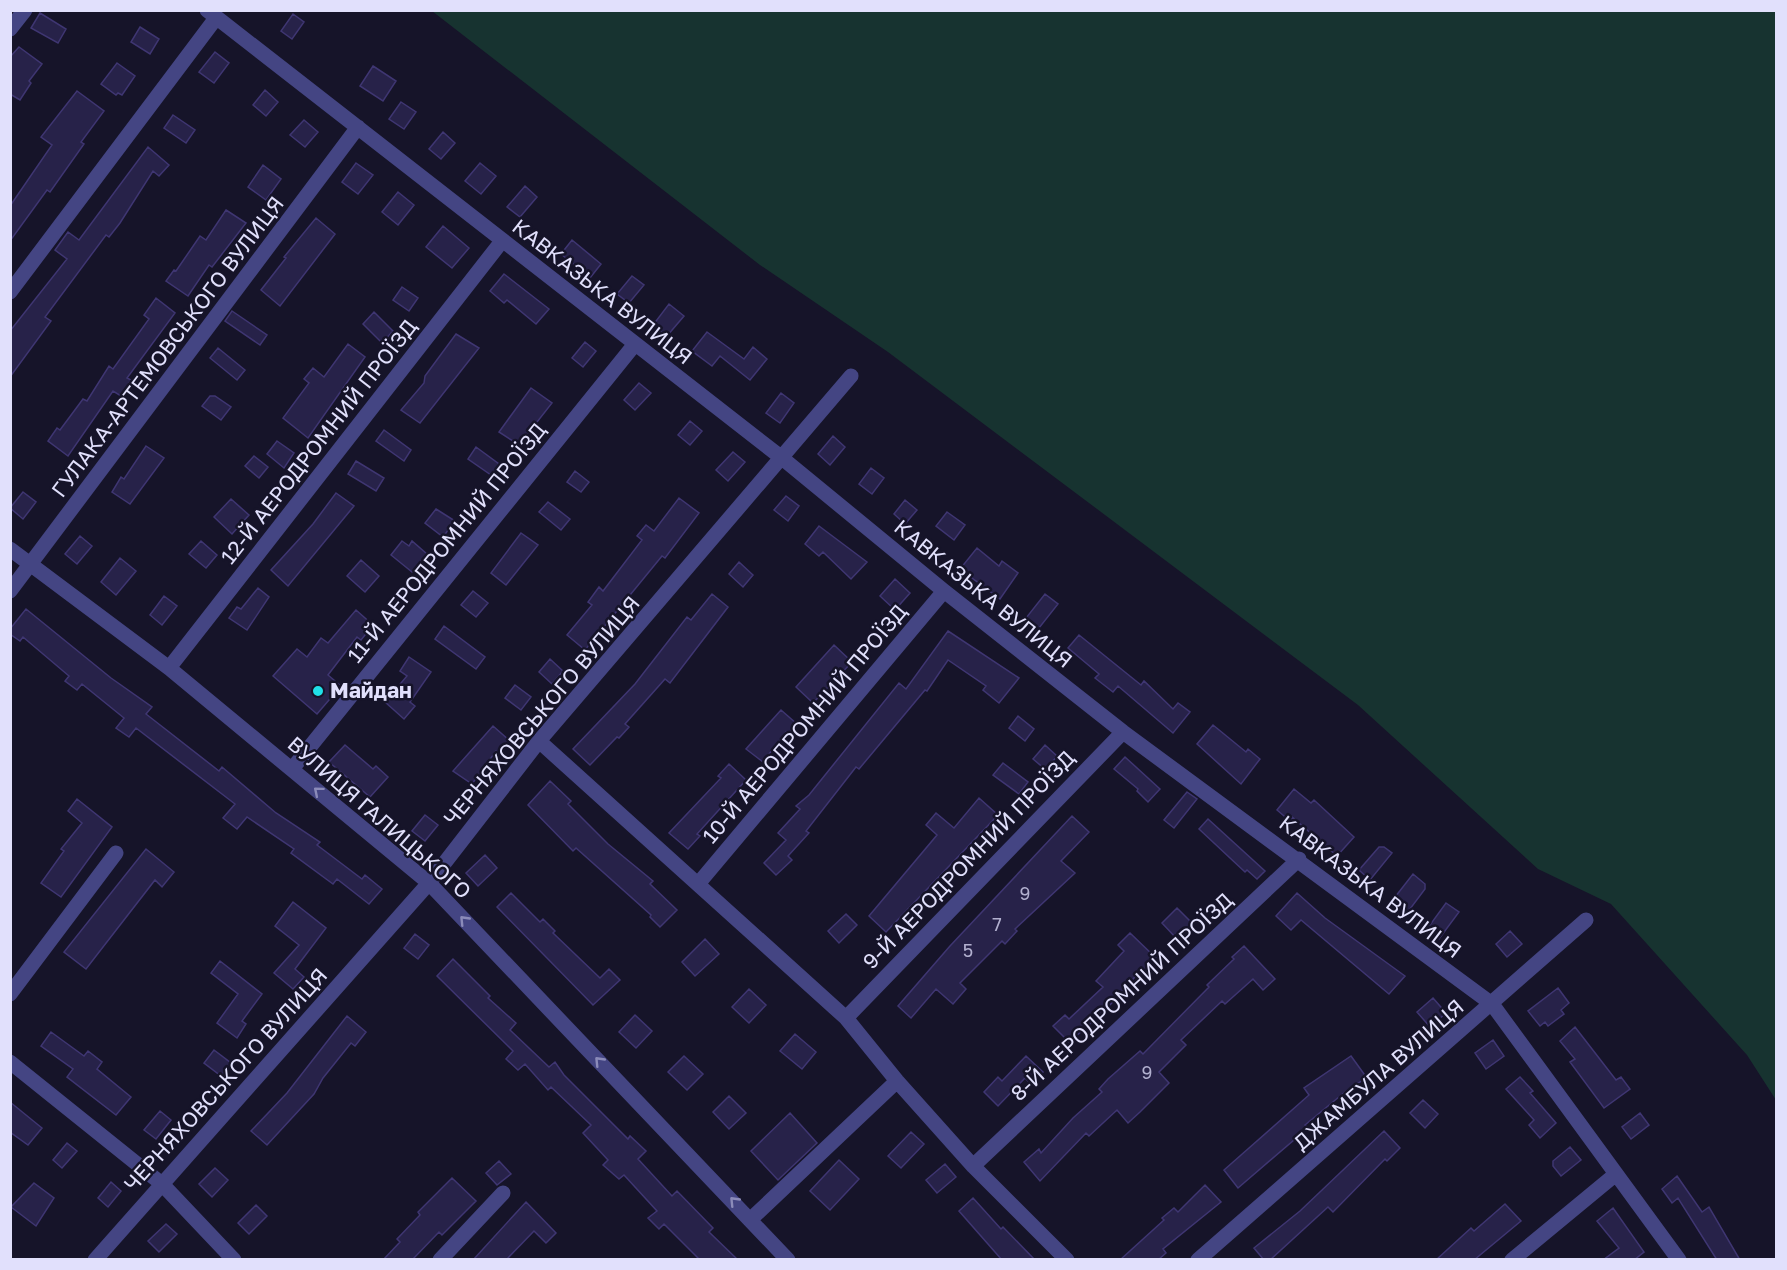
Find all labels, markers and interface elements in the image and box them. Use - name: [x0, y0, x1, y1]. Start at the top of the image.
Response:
- street label: ГУЛАКА-АРТЕМОВСЬКОГО ВУЛИЦЯ: [46, 191, 289, 502]
- street label: КАВКАЗЬКА ВУЛИЦЯ: [507, 213, 698, 370]
- street label: 12-Й АЕРОДРОМНИЙ ПРОЇЗД: [215, 314, 422, 569]
- street label: 11-Й АЕРОДРОМНИЙ ПРОЇЗД: [341, 417, 551, 668]
- street label: КАВКАЗЬКА ВУЛИЦЯ: [889, 513, 1078, 673]
- street label: ЧЕРНЯХОВСЬКОГО ВУЛИЦЯ: [438, 590, 645, 830]
- street label: 10-Й АЕРОДРОМНИЙ ПРОЇЗД: [697, 598, 912, 848]
- place label: Майдан: [330, 677, 412, 703]
- marker: Майдан: [311, 684, 325, 698]
- street label: ВУЛИЦЯ ГАЛИЦЬКОГО: [283, 730, 477, 904]
- street label: 9-Й АЕРОДРОМНИЙ ПРОЇЗД: [858, 746, 1080, 974]
- one-way arrow: [314, 787, 325, 798]
- street label: КАВКАЗЬКА ВУЛИЦЯ: [1274, 809, 1467, 963]
- house number: 9: [1020, 883, 1030, 905]
- street label: 8-Й АЕРОДРОМНИЙ ПРОЇЗД: [1005, 887, 1238, 1106]
- house number: 7: [992, 913, 1002, 935]
- one-way arrow: [460, 916, 471, 926]
- house number: 5: [963, 939, 973, 961]
- street label: ЧЕРНЯХОВСЬКОГО ВУЛИЦЯ: [118, 962, 332, 1196]
- street label: ДЖАМБУЛА ВУЛИЦЯ: [1288, 993, 1469, 1155]
- one-way arrow: [595, 1057, 606, 1067]
- house number: 9: [1142, 1061, 1152, 1083]
- one-way arrow: [730, 1198, 741, 1208]

